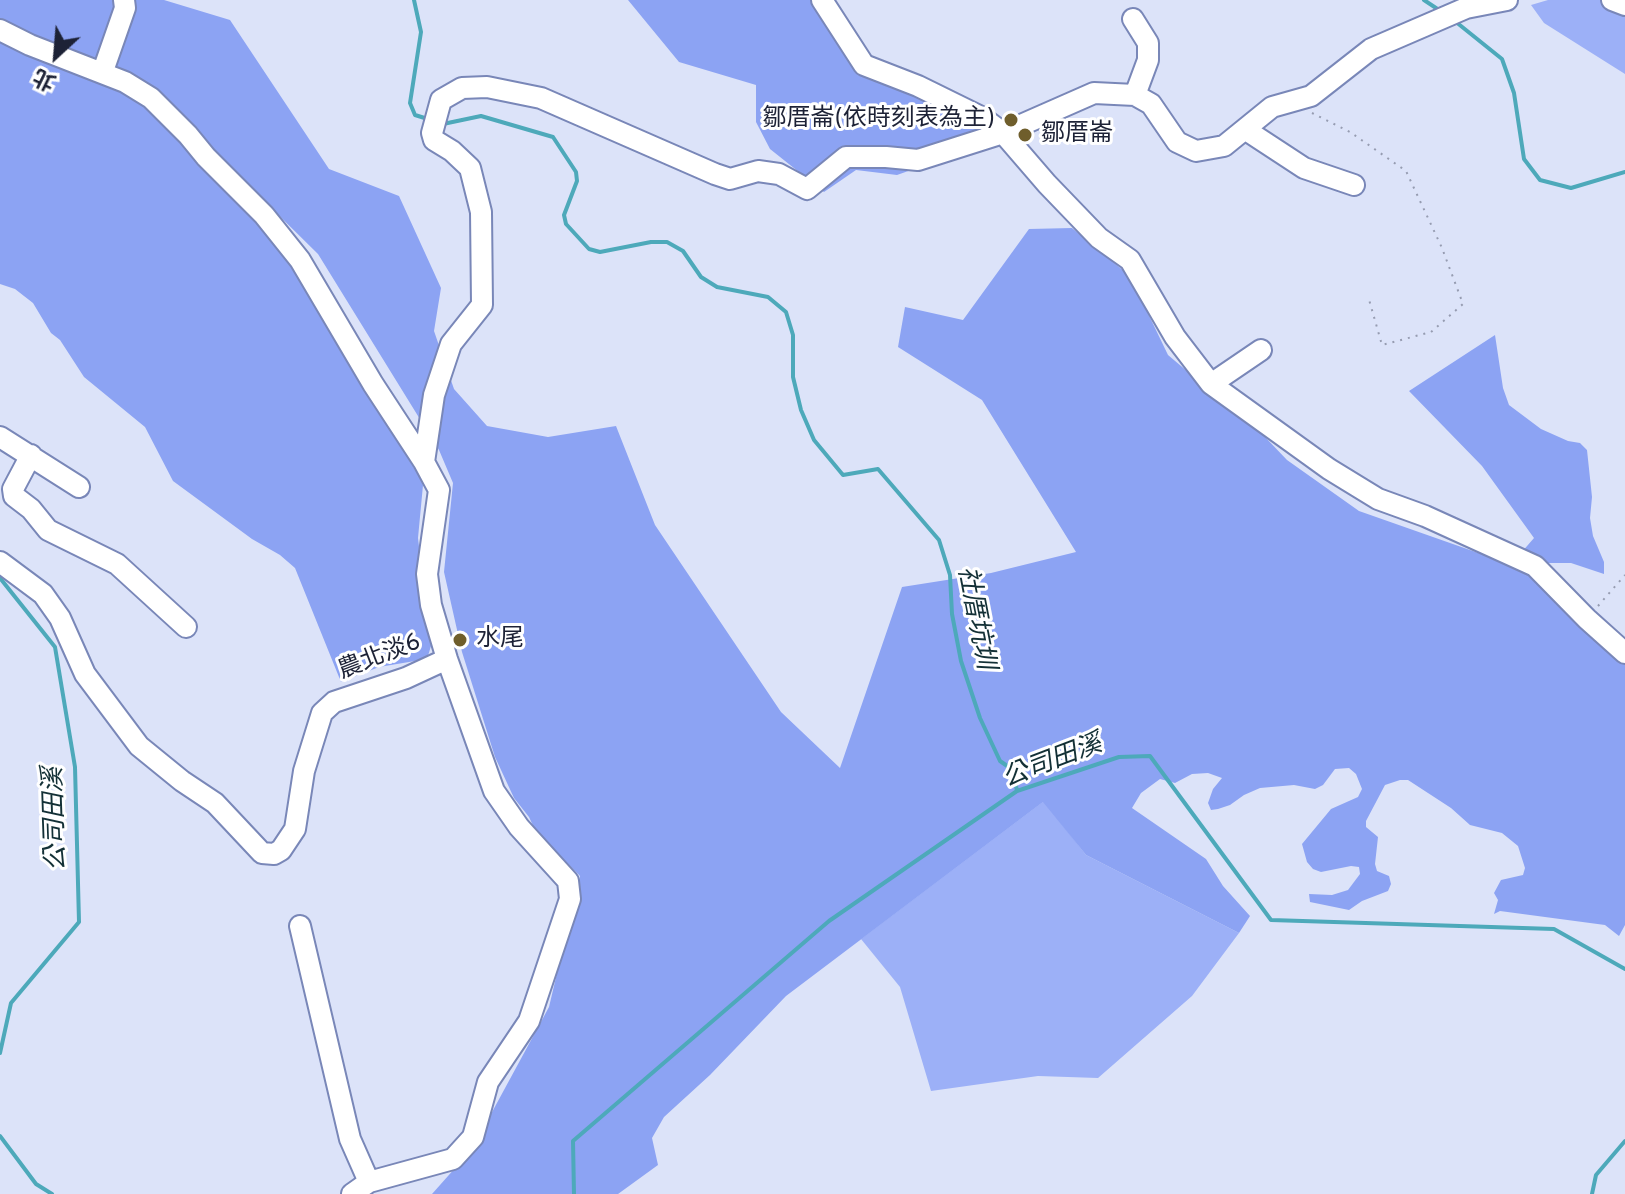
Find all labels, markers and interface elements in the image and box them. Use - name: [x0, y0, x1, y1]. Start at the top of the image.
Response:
- north arrow: [16, 16, 96, 96]
- text: 北: [29, 61, 61, 95]
- place label: 鄒厝崙(依時刻表為主): [763, 106, 995, 134]
- marker: 鄒厝崙(依時刻表為主): [1002, 111, 1020, 129]
- place label: 鄒厝崙: [1041, 121, 1113, 149]
- marker: 鄒厝崙: [1016, 126, 1034, 144]
- water label: 社厝坑圳: [949, 564, 999, 672]
- place label: 水尾: [476, 626, 524, 654]
- street label: 農北淡6: [335, 629, 425, 687]
- marker: 水尾: [451, 631, 469, 649]
- water label: 公司田溪: [999, 730, 1107, 796]
- water label: 公司田溪: [40, 766, 74, 872]

